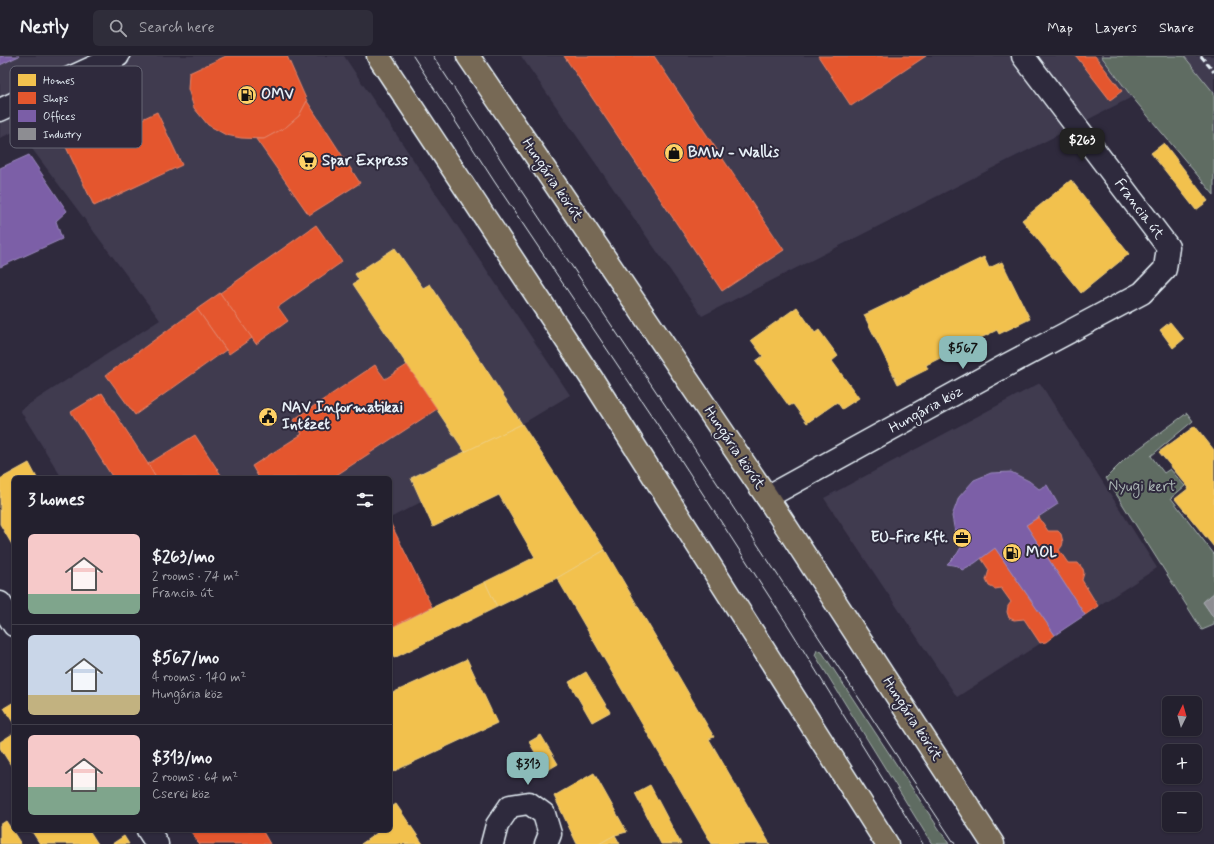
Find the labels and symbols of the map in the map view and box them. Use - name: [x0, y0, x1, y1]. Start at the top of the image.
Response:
- legend: [10, 66, 142, 148]
- text: Homes: [43, 74, 75, 88]
- fuel station icon: OMV: [236, 84, 258, 106]
- place label: OMV: [261, 85, 294, 105]
- text: Shops: [43, 92, 68, 106]
- text: Offices: [43, 110, 75, 124]
- text: Industry: [43, 128, 82, 142]
- pin: $263: [1058, 128, 1106, 162]
- street label: Hungária körút: [516, 135, 587, 226]
- shop icon: BMW - Wallis: [663, 142, 685, 164]
- place label: BMW - Wallis: [688, 143, 780, 163]
- supermarket icon: Spar Express: [297, 150, 319, 172]
- place label: Spar Express: [322, 151, 408, 171]
- street label: Francia út: [1110, 174, 1169, 244]
- pin: $567: [939, 336, 987, 370]
- street label: Hungária köz: [885, 381, 967, 439]
- place label: NAV Informatikai Intézet: [282, 398, 403, 435]
- street label: Hungária körút: [698, 403, 769, 494]
- public building icon: NAV Informatikai Intézet: [257, 406, 279, 428]
- park label: Nyugi kert: [1108, 477, 1176, 498]
- office icon: EU-Fire Kft.: [951, 527, 973, 549]
- place label: EU-Fire Kft.: [871, 528, 948, 548]
- fuel station icon: MOL: [1001, 542, 1023, 564]
- place label: MOL: [1026, 543, 1057, 563]
- street label: Hungária körút: [877, 673, 947, 766]
- north arrow: [1162, 696, 1202, 736]
- pin: $313: [504, 752, 552, 786]

